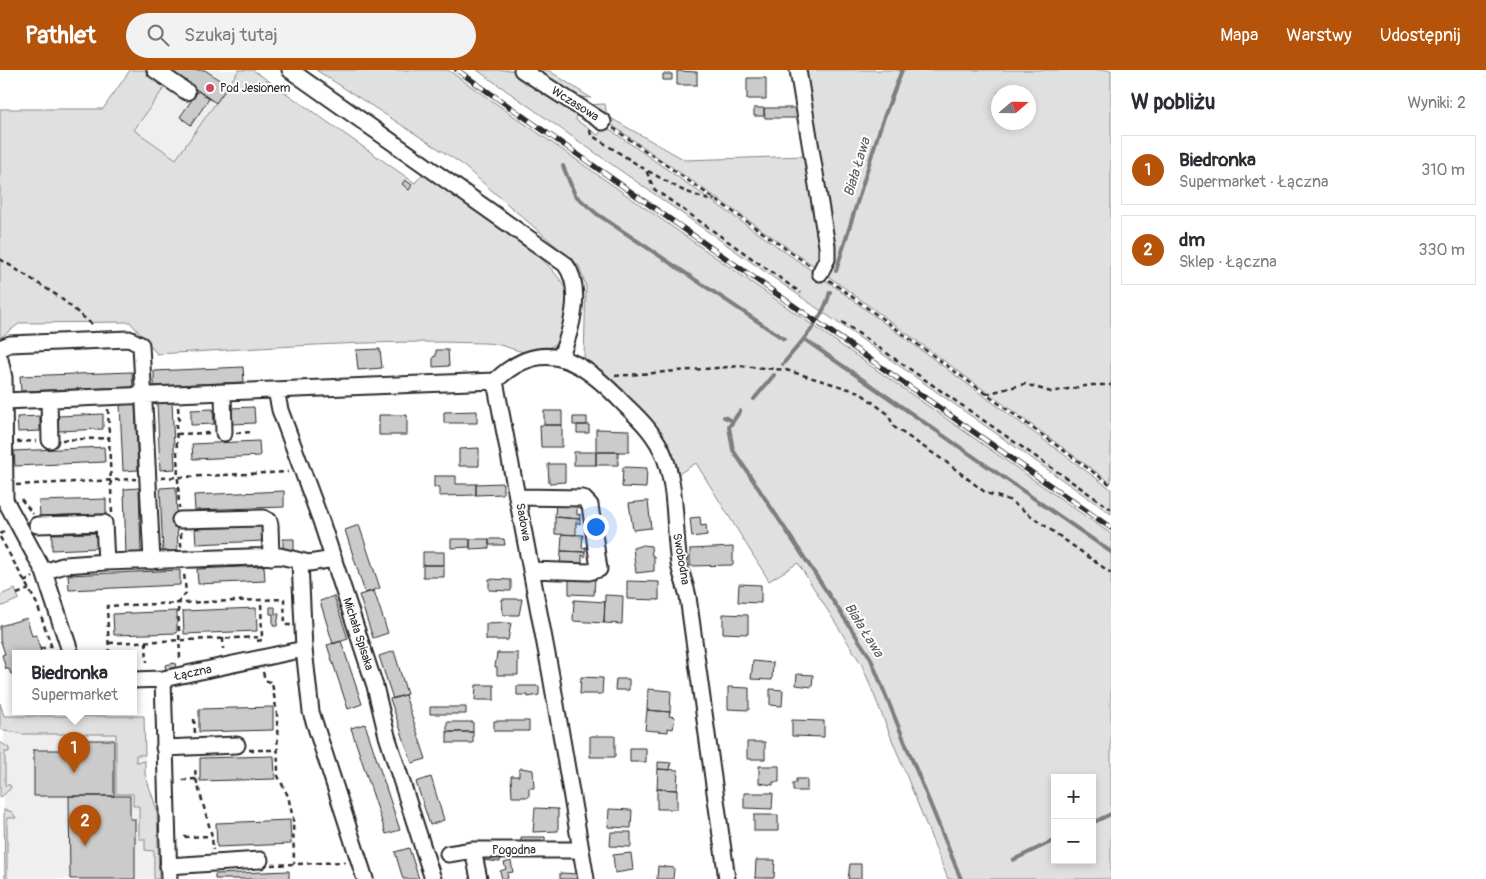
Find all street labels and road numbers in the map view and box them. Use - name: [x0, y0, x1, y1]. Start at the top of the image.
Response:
- street label: Wczasowa: [548, 83, 602, 125]
- street label: Sadowa: [512, 502, 534, 543]
- street label: Swobodna: [669, 532, 693, 586]
- street label: Michała Spisaka: [339, 596, 377, 673]
- street label: Łączna: [172, 662, 213, 684]
- street label: Pogodna: [492, 843, 536, 858]

